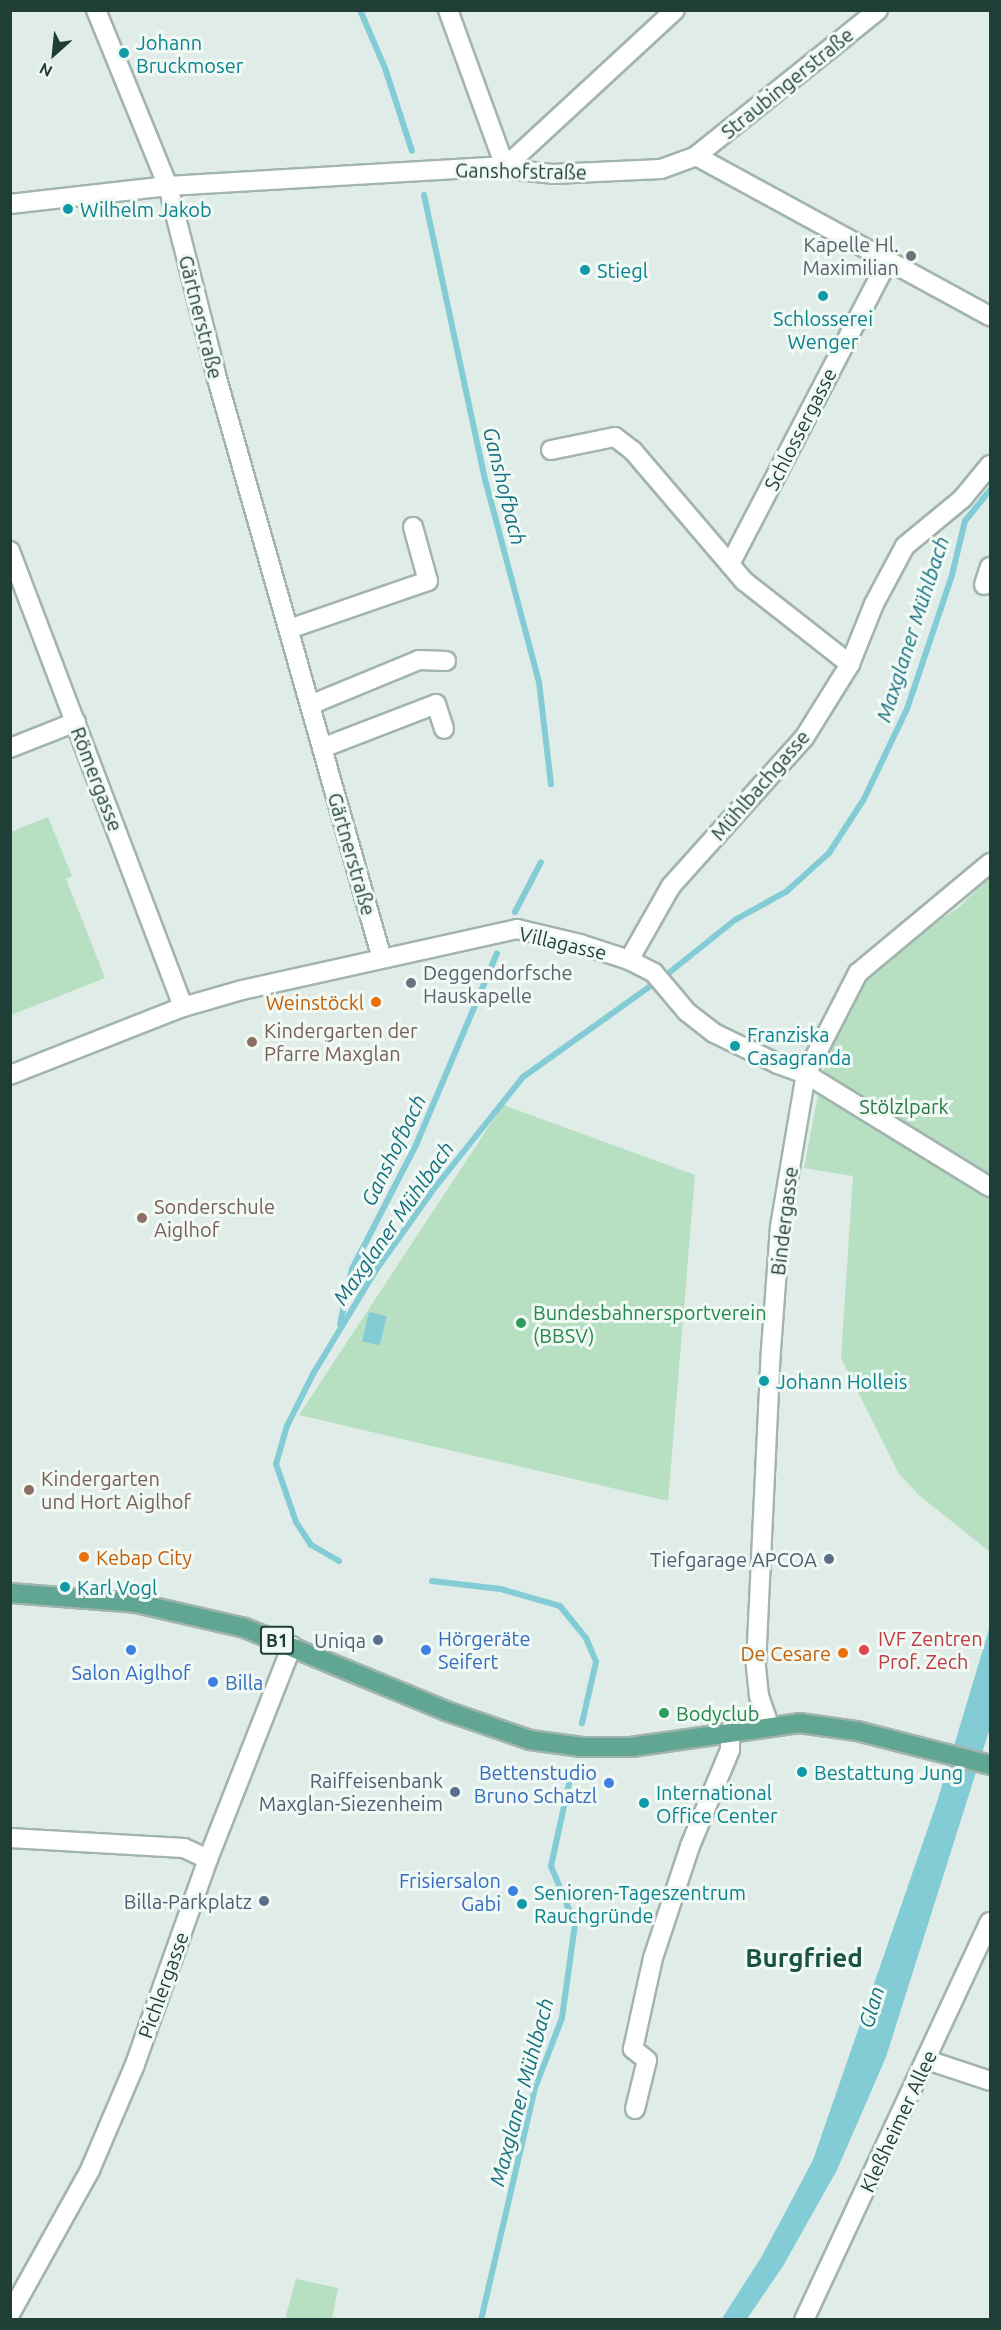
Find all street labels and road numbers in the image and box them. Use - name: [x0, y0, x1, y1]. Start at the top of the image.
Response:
- street label: Straubingerstraße: [716, 22, 858, 144]
- street label: Ganshofstraße: [455, 158, 587, 184]
- street label: Gärtnerstraße: [174, 253, 228, 381]
- street label: Schlossergasse: [759, 364, 841, 494]
- street label: Römergasse: [66, 723, 128, 835]
- street label: Mühlbachgasse: [706, 725, 814, 845]
- street label: Gärtnerstraße: [323, 790, 381, 918]
- street label: Villagasse: [517, 921, 609, 965]
- street label: Bindergasse: [765, 1165, 803, 1277]
- road number: B1: [259, 1625, 295, 1655]
- street label: Pichlergasse: [133, 1928, 193, 2042]
- street label: Kleßheimer Allee: [855, 2046, 941, 2196]

